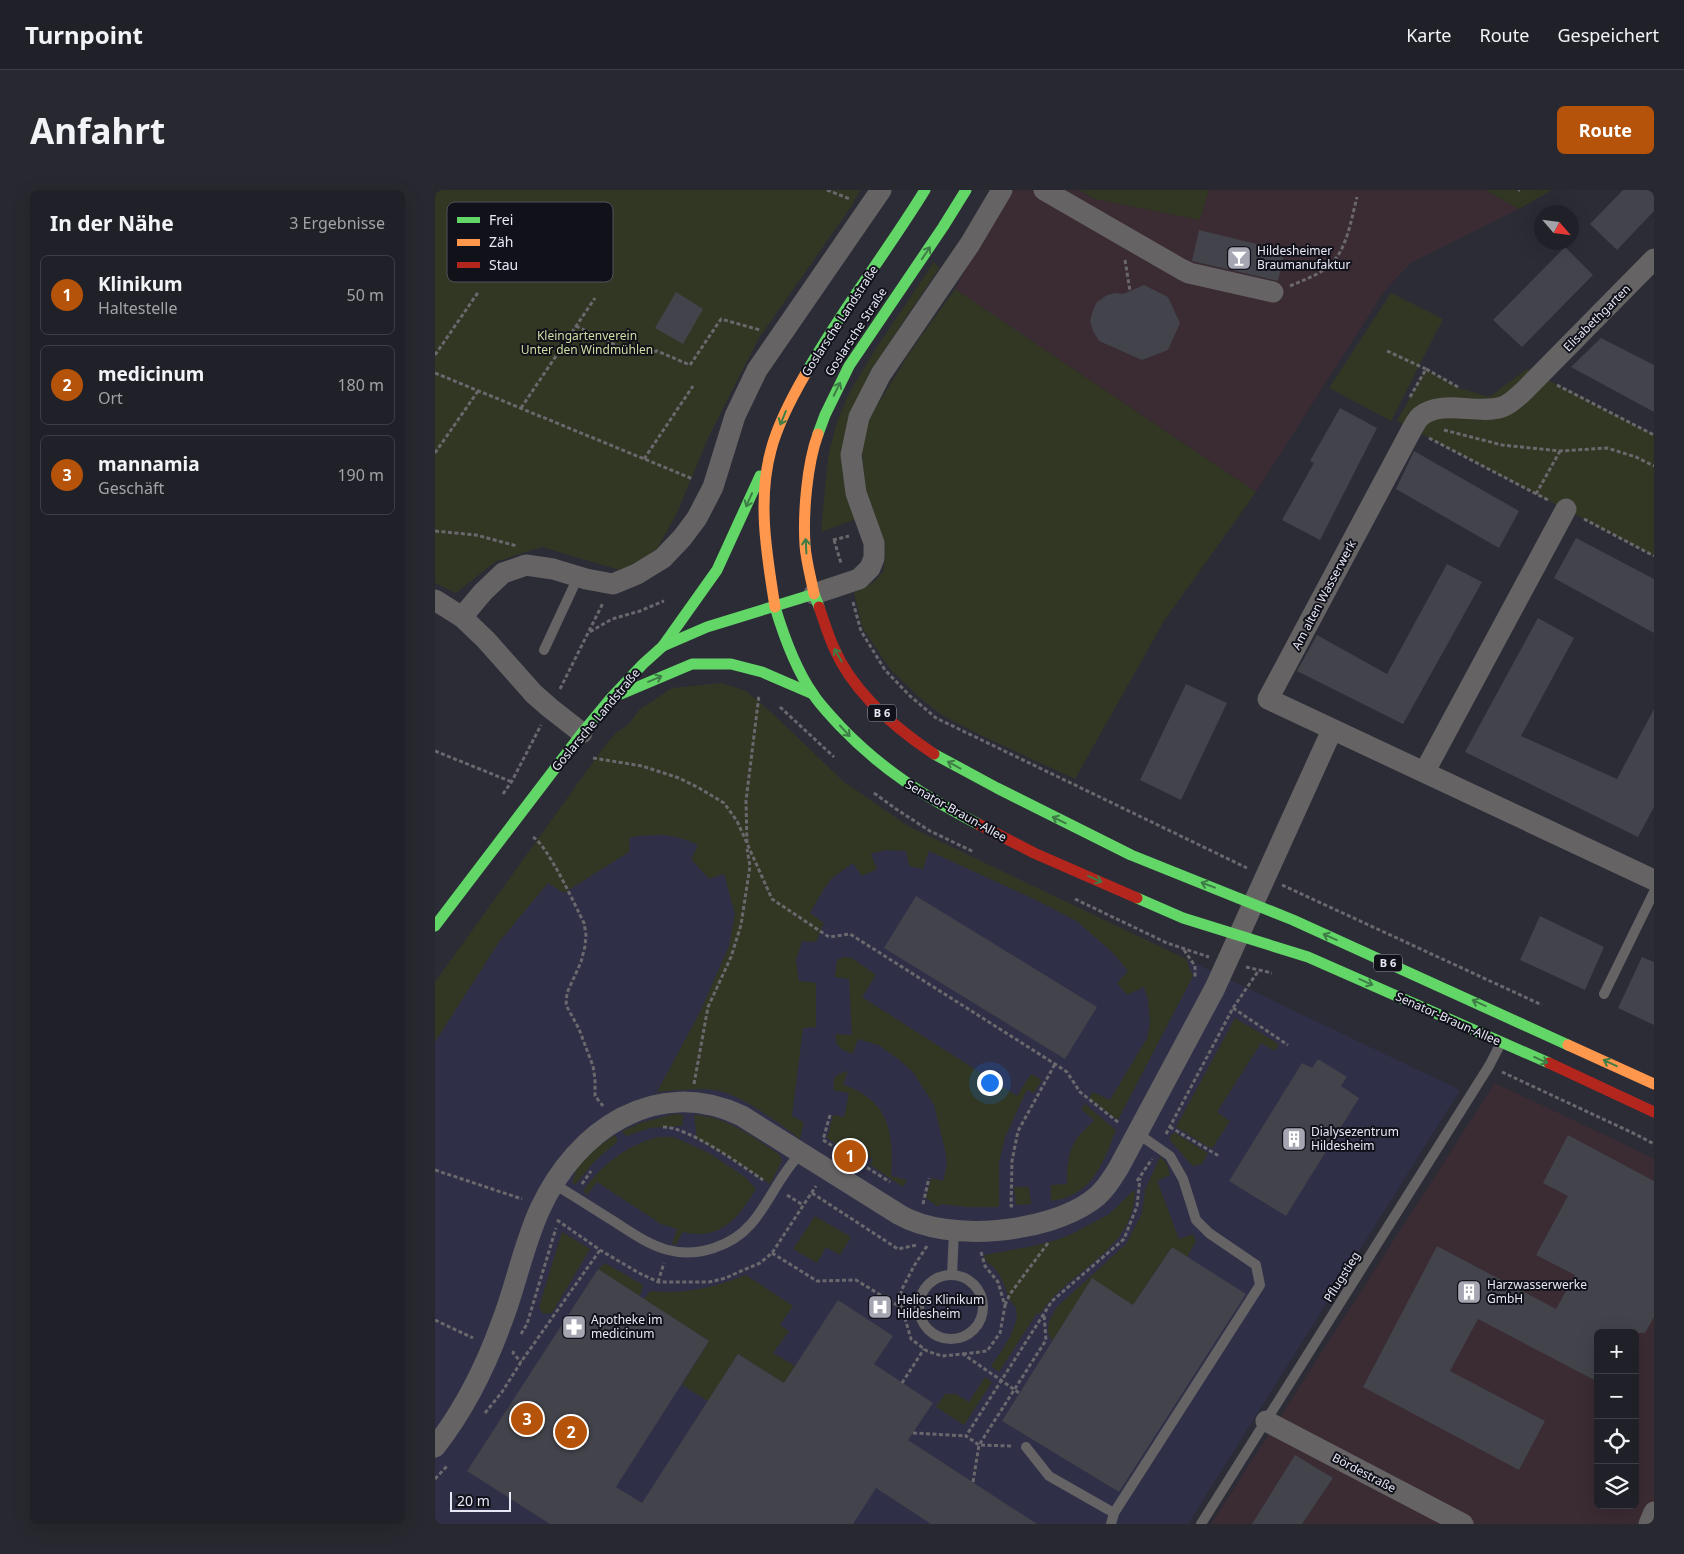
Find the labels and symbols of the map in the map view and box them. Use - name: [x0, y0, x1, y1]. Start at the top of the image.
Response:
- legend: [447, 202, 613, 282]
- north arrow: [1534, 205, 1579, 250]
- text: Frei: [489, 210, 513, 229]
- text: Zäh: [489, 232, 514, 251]
- place label: Hildesheimer Braumanufaktur: [1257, 242, 1350, 273]
- bar icon: Hildesheimer Braumanufaktur: [1226, 245, 1252, 271]
- one-way arrow: [921, 246, 931, 260]
- text: Stau: [489, 255, 518, 274]
- street label: Goslarsche Landstraße: [797, 262, 882, 379]
- street label: Elisabethgarten: [1559, 280, 1634, 355]
- street label: Goslarsche Straße: [821, 284, 891, 379]
- park label: Kleingartenverein Unter den Windmühlen: [521, 327, 653, 358]
- one-way arrow: [832, 381, 842, 396]
- one-way arrow: [778, 410, 788, 425]
- one-way arrow: [744, 492, 754, 507]
- street label: Am alten Wasserwerk: [1287, 536, 1360, 653]
- one-way arrow: [801, 538, 810, 554]
- one-way arrow: [832, 648, 842, 662]
- street label: Goslarsche Landstraße: [548, 665, 644, 775]
- one-way arrow: [647, 674, 662, 683]
- road number: B 6: [868, 704, 896, 722]
- one-way arrow: [839, 725, 851, 738]
- one-way arrow: [947, 759, 962, 769]
- street label: Senator-Braun-Allee: [903, 776, 1010, 846]
- one-way arrow: [1052, 815, 1067, 824]
- one-way arrow: [1087, 875, 1102, 885]
- one-way arrow: [1201, 879, 1216, 889]
- one-way arrow: [1323, 931, 1338, 941]
- road number: B 6: [1374, 954, 1402, 971]
- one-way arrow: [1358, 978, 1373, 988]
- street label: Senator-Braun-Allee: [1393, 988, 1504, 1049]
- one-way arrow: [1472, 998, 1487, 1008]
- one-way arrow: [1533, 1055, 1548, 1065]
- one-way arrow: [1603, 1058, 1618, 1067]
- your location: [977, 1070, 1003, 1096]
- place label: Dialysezentrum Hildesheim: [1311, 1123, 1399, 1154]
- building icon: Dialysezentrum Hildesheim: [1281, 1126, 1307, 1152]
- pin: 1: [834, 1137, 866, 1175]
- street label: Pflugstieg: [1319, 1248, 1364, 1305]
- place label: Harzwasserwerke GmbH: [1487, 1276, 1587, 1307]
- building icon: Harzwasserwerke GmbH: [1456, 1279, 1482, 1305]
- place label: Helios Klinikum Hildesheim: [897, 1291, 984, 1322]
- hospital icon: Helios Klinikum Hildesheim: [867, 1294, 893, 1320]
- place label: Apotheke im medicinum: [591, 1311, 662, 1342]
- pharmacy icon: Apotheke im medicinum: [561, 1314, 587, 1340]
- pin: 3: [511, 1400, 543, 1438]
- pin: 2: [555, 1413, 587, 1451]
- street label: Bördestraße: [1329, 1449, 1399, 1497]
- scale bar: [450, 1489, 511, 1512]

